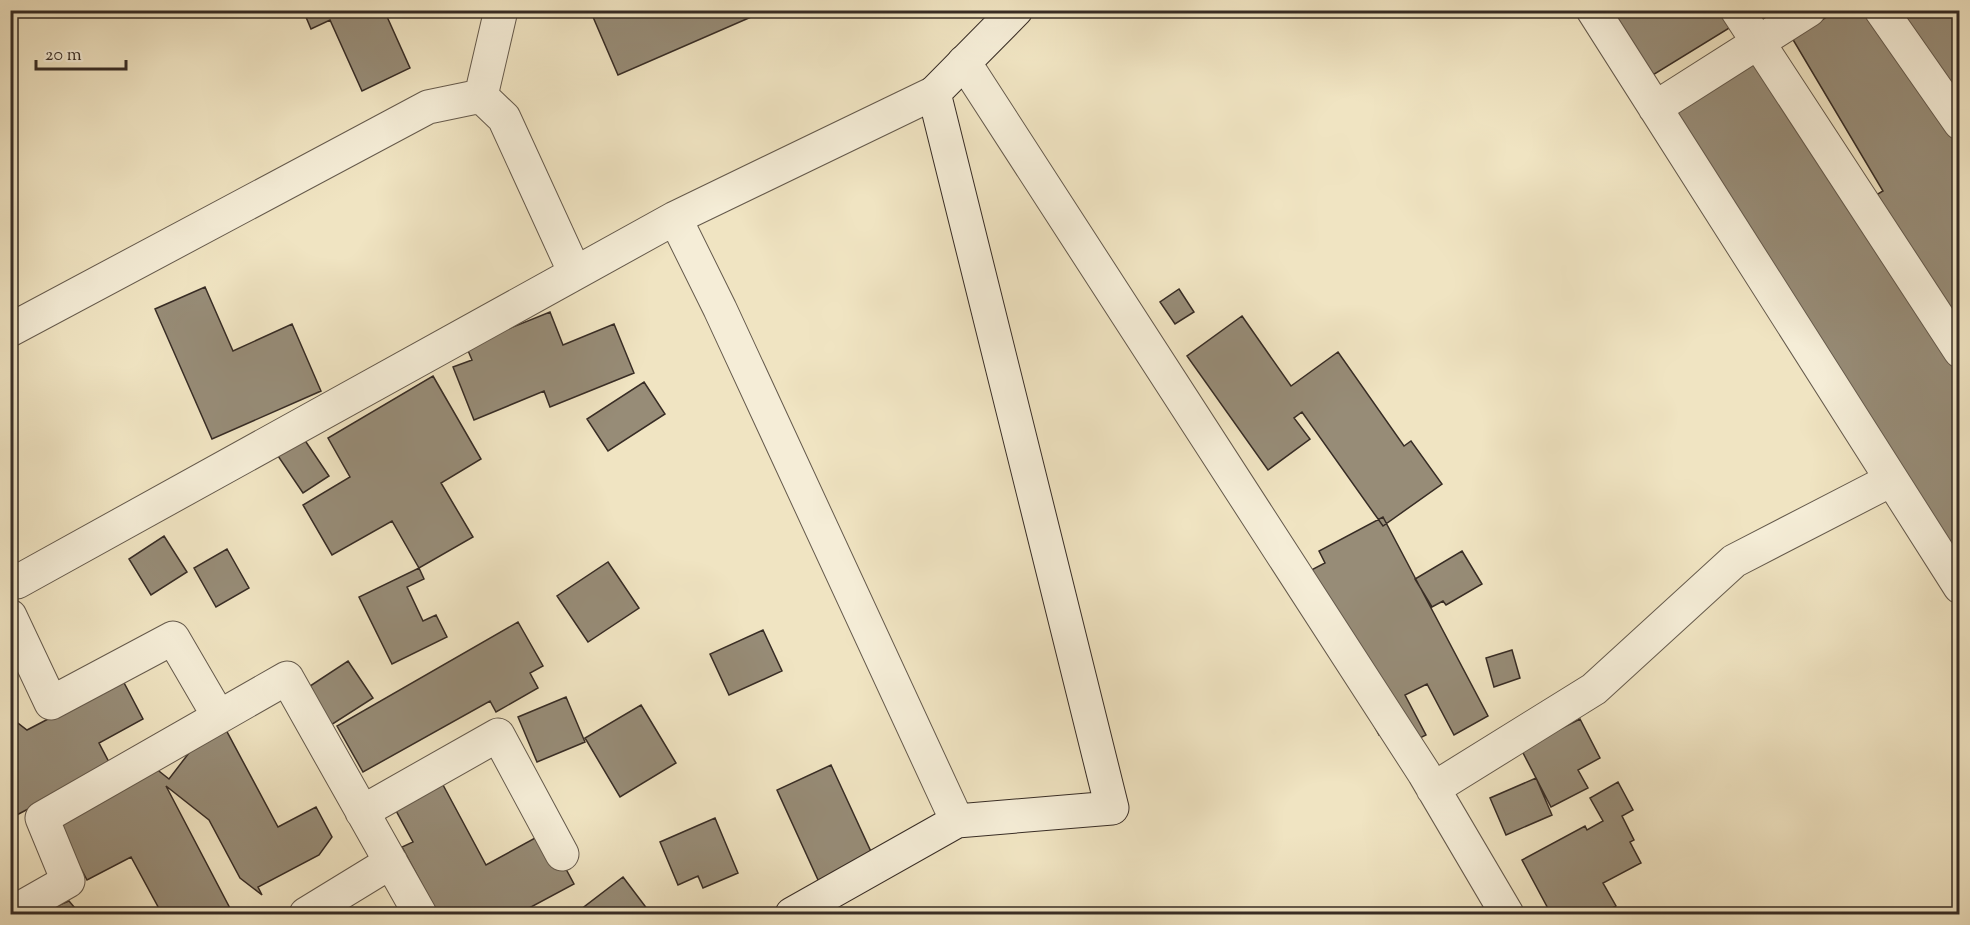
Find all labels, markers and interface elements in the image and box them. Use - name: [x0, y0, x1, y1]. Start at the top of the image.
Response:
- scale bar: [36, 33, 126, 71]
- text: 20 m: [45, 43, 82, 69]

